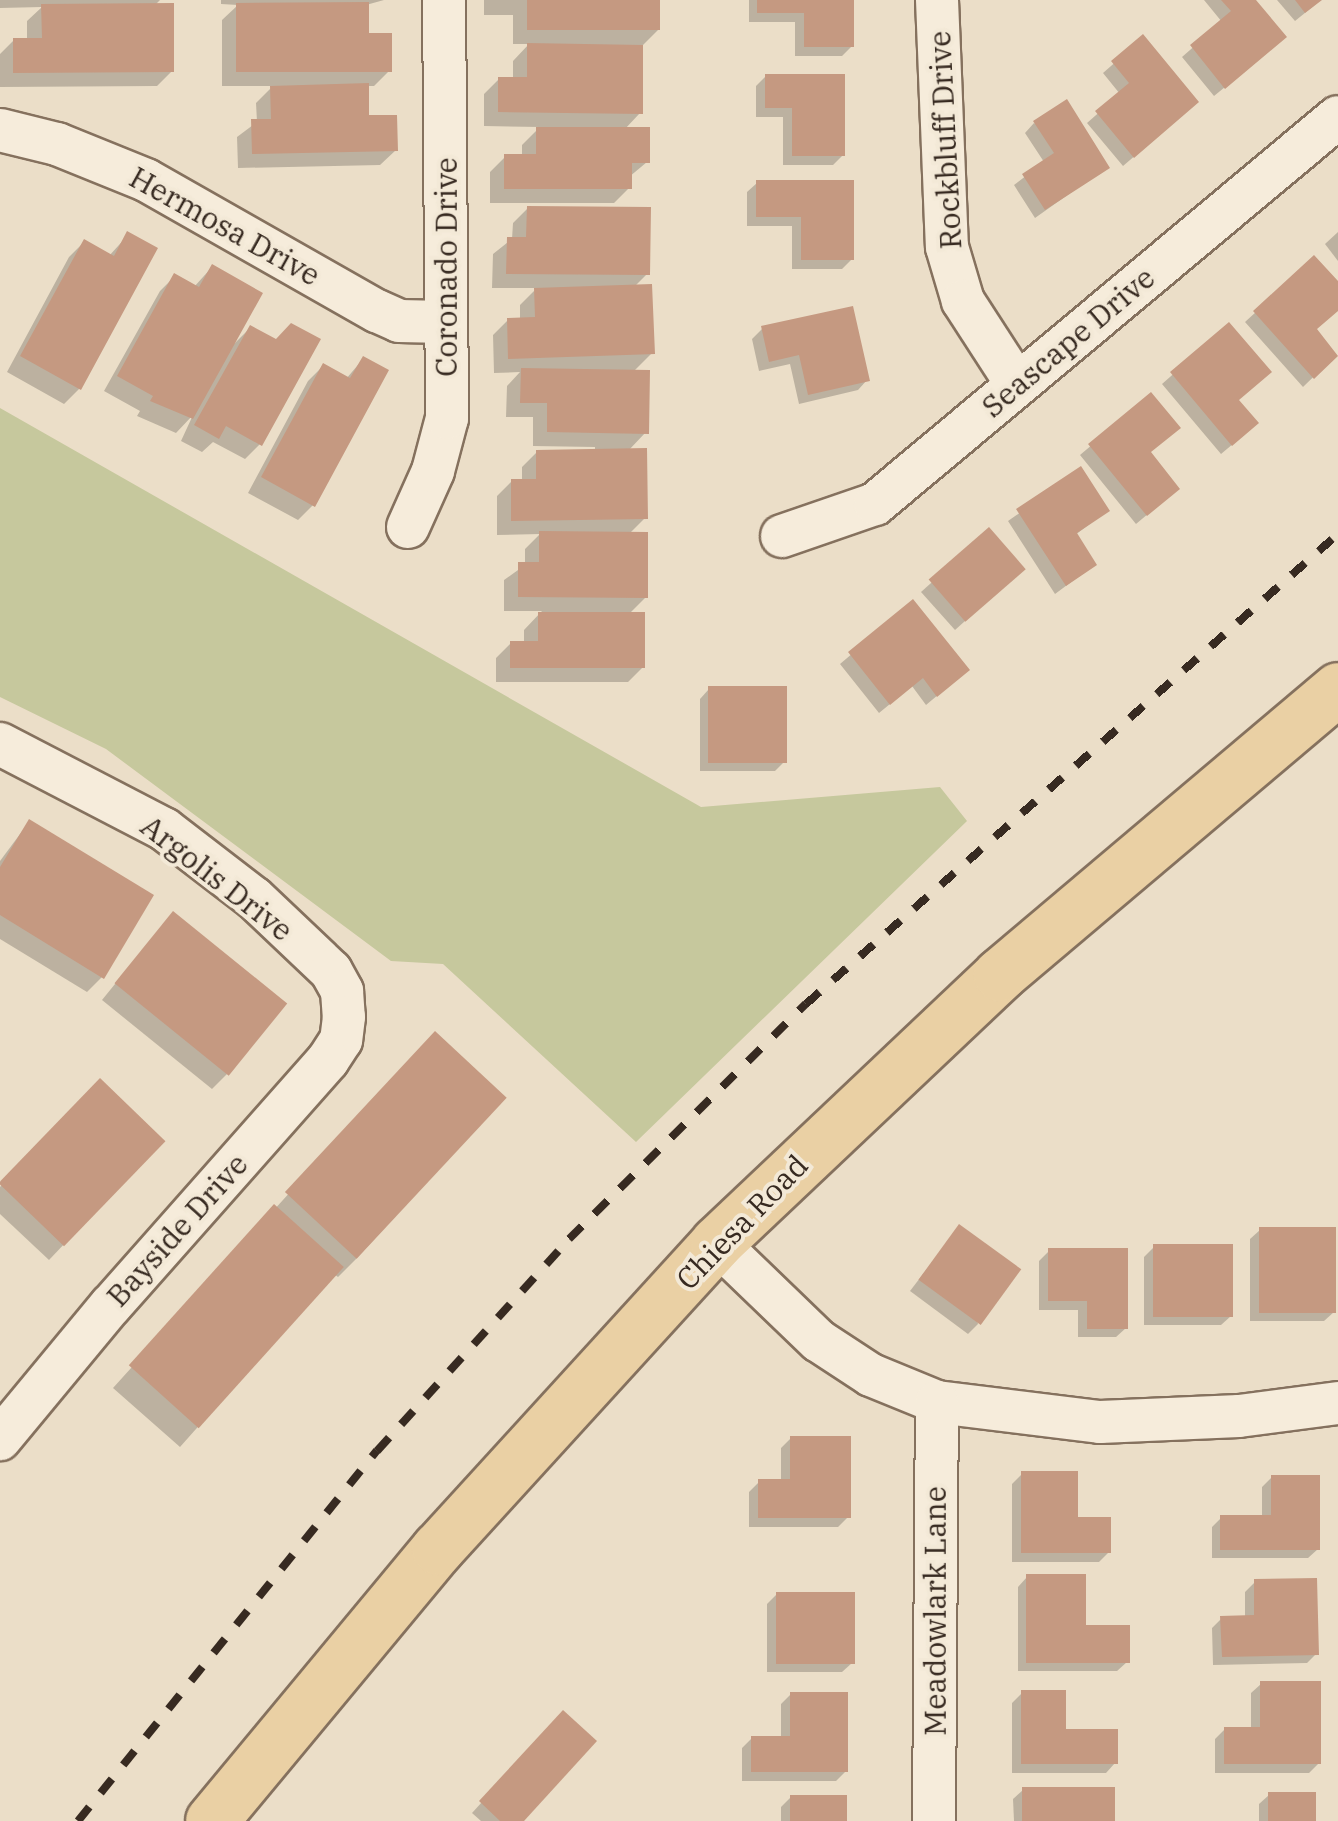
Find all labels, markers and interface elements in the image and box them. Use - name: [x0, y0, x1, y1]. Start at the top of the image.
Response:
- street label: Rockbluff Drive: [921, 30, 969, 250]
- street label: Coronado Drive: [428, 157, 464, 377]
- street label: Hermosa Drive: [123, 159, 327, 293]
- street label: Seascape Drive: [974, 259, 1162, 425]
- street label: Argolis Drive: [134, 808, 300, 948]
- street label: Bayside Drive: [99, 1146, 255, 1314]
- street label: Chiesa Road: [669, 1147, 815, 1297]
- street label: Meadowlark Lane: [917, 1486, 953, 1736]

